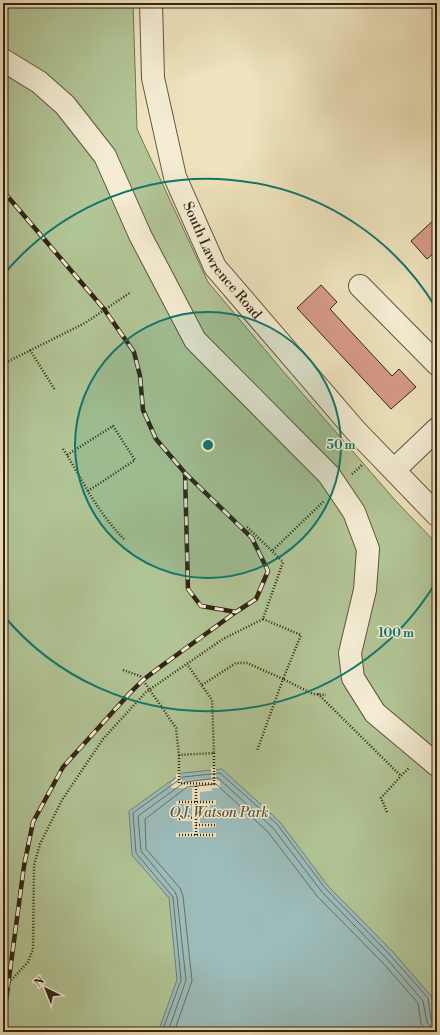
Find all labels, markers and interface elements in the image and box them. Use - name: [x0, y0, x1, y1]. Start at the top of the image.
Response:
- street label: South Lawrence Road: [178, 199, 265, 323]
- centre of rings: [201, 438, 215, 452]
- text: 50 m: [326, 438, 356, 453]
- text: 100 m: [378, 626, 414, 641]
- park label: O.J. Watson Park: [170, 804, 268, 822]
- north arrow: [26, 969, 66, 1009]
- text: N: [32, 974, 48, 991]

